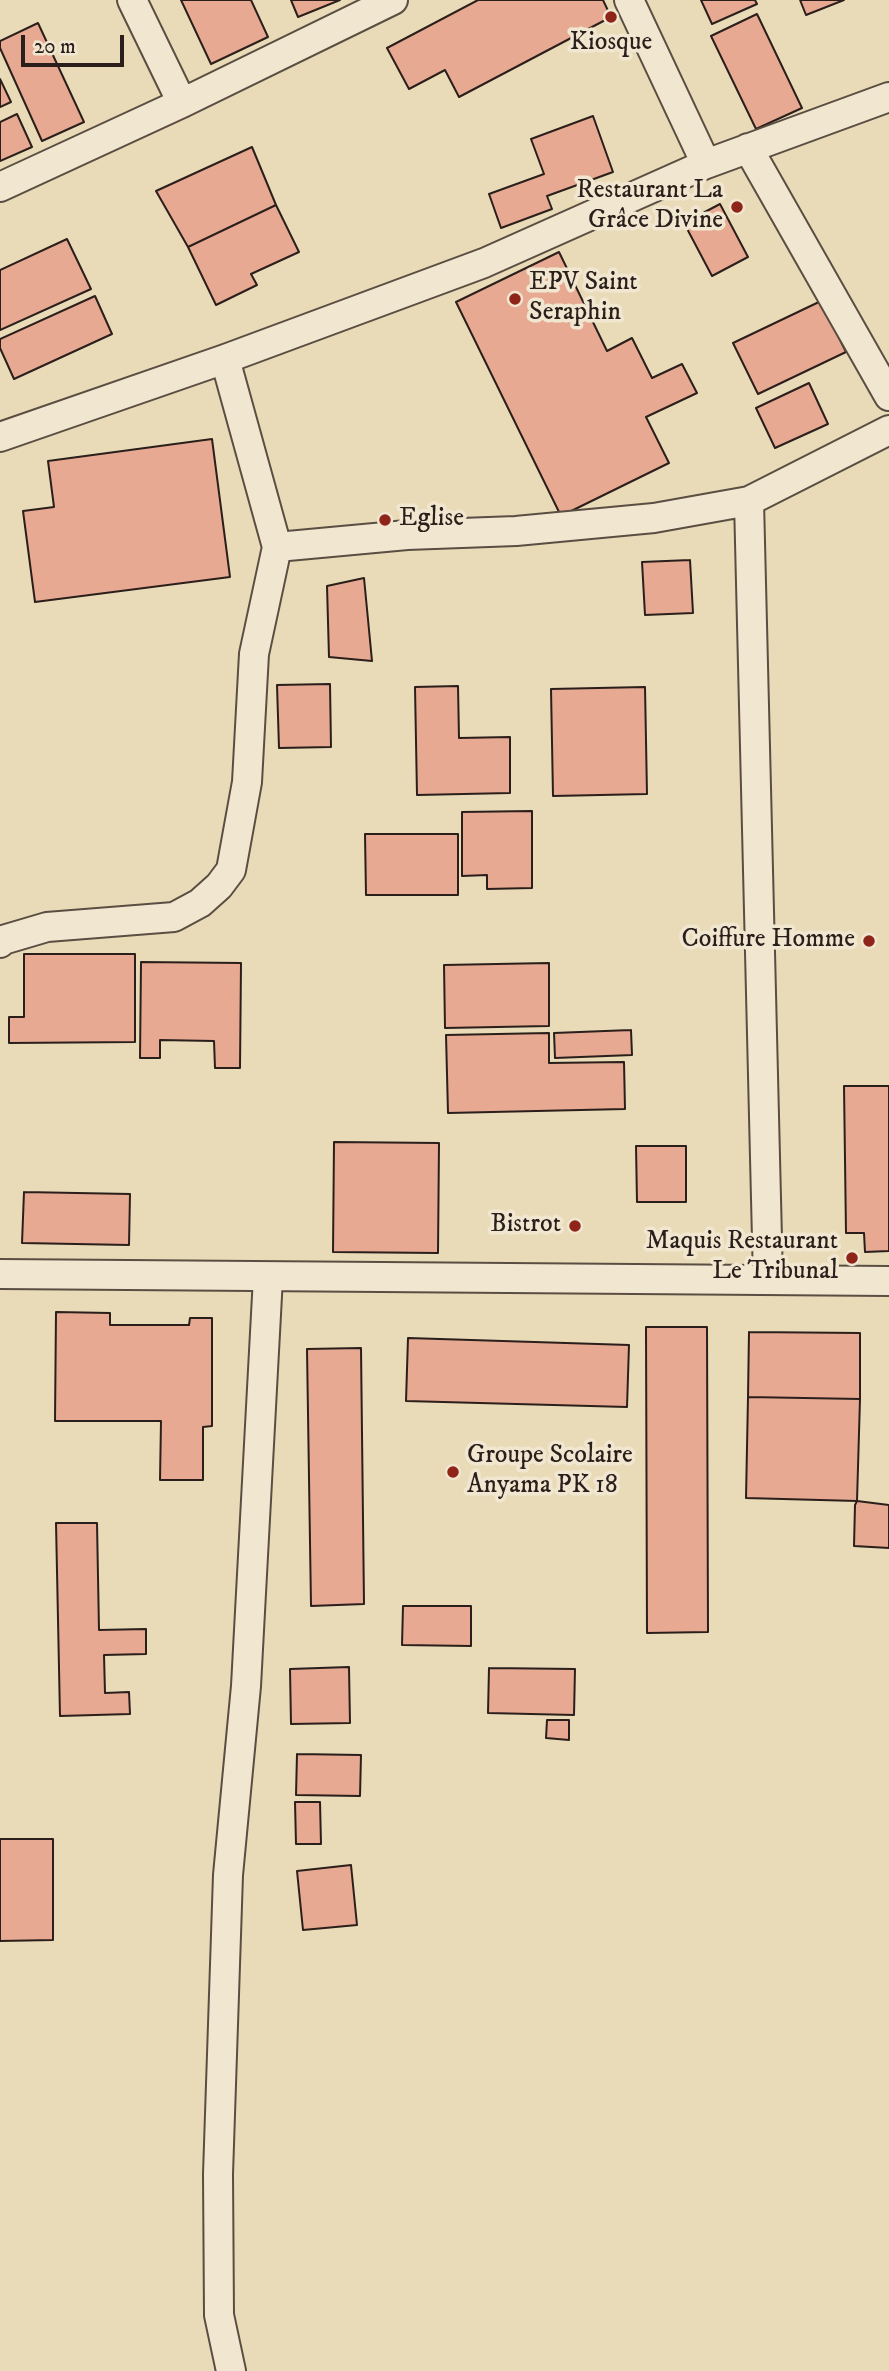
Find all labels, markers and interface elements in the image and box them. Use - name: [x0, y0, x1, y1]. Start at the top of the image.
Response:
- marker: Kiosque: [603, 9, 619, 25]
- scale bar: [24, 21, 128, 65]
- place label: Kiosque: [570, 28, 652, 60]
- text: 20 m: [34, 34, 76, 60]
- place label: Restaurant La Grâce Divine: [577, 176, 723, 238]
- marker: Restaurant La Grâce Divine: [729, 199, 745, 215]
- place label: EPV Saint Seraphin: [529, 268, 638, 330]
- marker: EPV Saint Seraphin: [507, 291, 523, 307]
- place label: Eglise: [399, 504, 464, 536]
- marker: Eglise: [377, 512, 393, 528]
- place label: Coiffure Homme: [681, 925, 855, 957]
- marker: Coiffure Homme: [861, 933, 877, 949]
- place label: Bistrot: [490, 1210, 561, 1242]
- marker: Bistrot: [567, 1218, 583, 1234]
- place label: Maquis Restaurant Le Tribunal: [646, 1227, 838, 1288]
- marker: Maquis Restaurant Le Tribunal: [844, 1250, 860, 1266]
- place label: Groupe Scolaire Anyama PK 18: [467, 1441, 633, 1502]
- marker: Groupe Scolaire Anyama PK 18: [445, 1464, 461, 1480]

